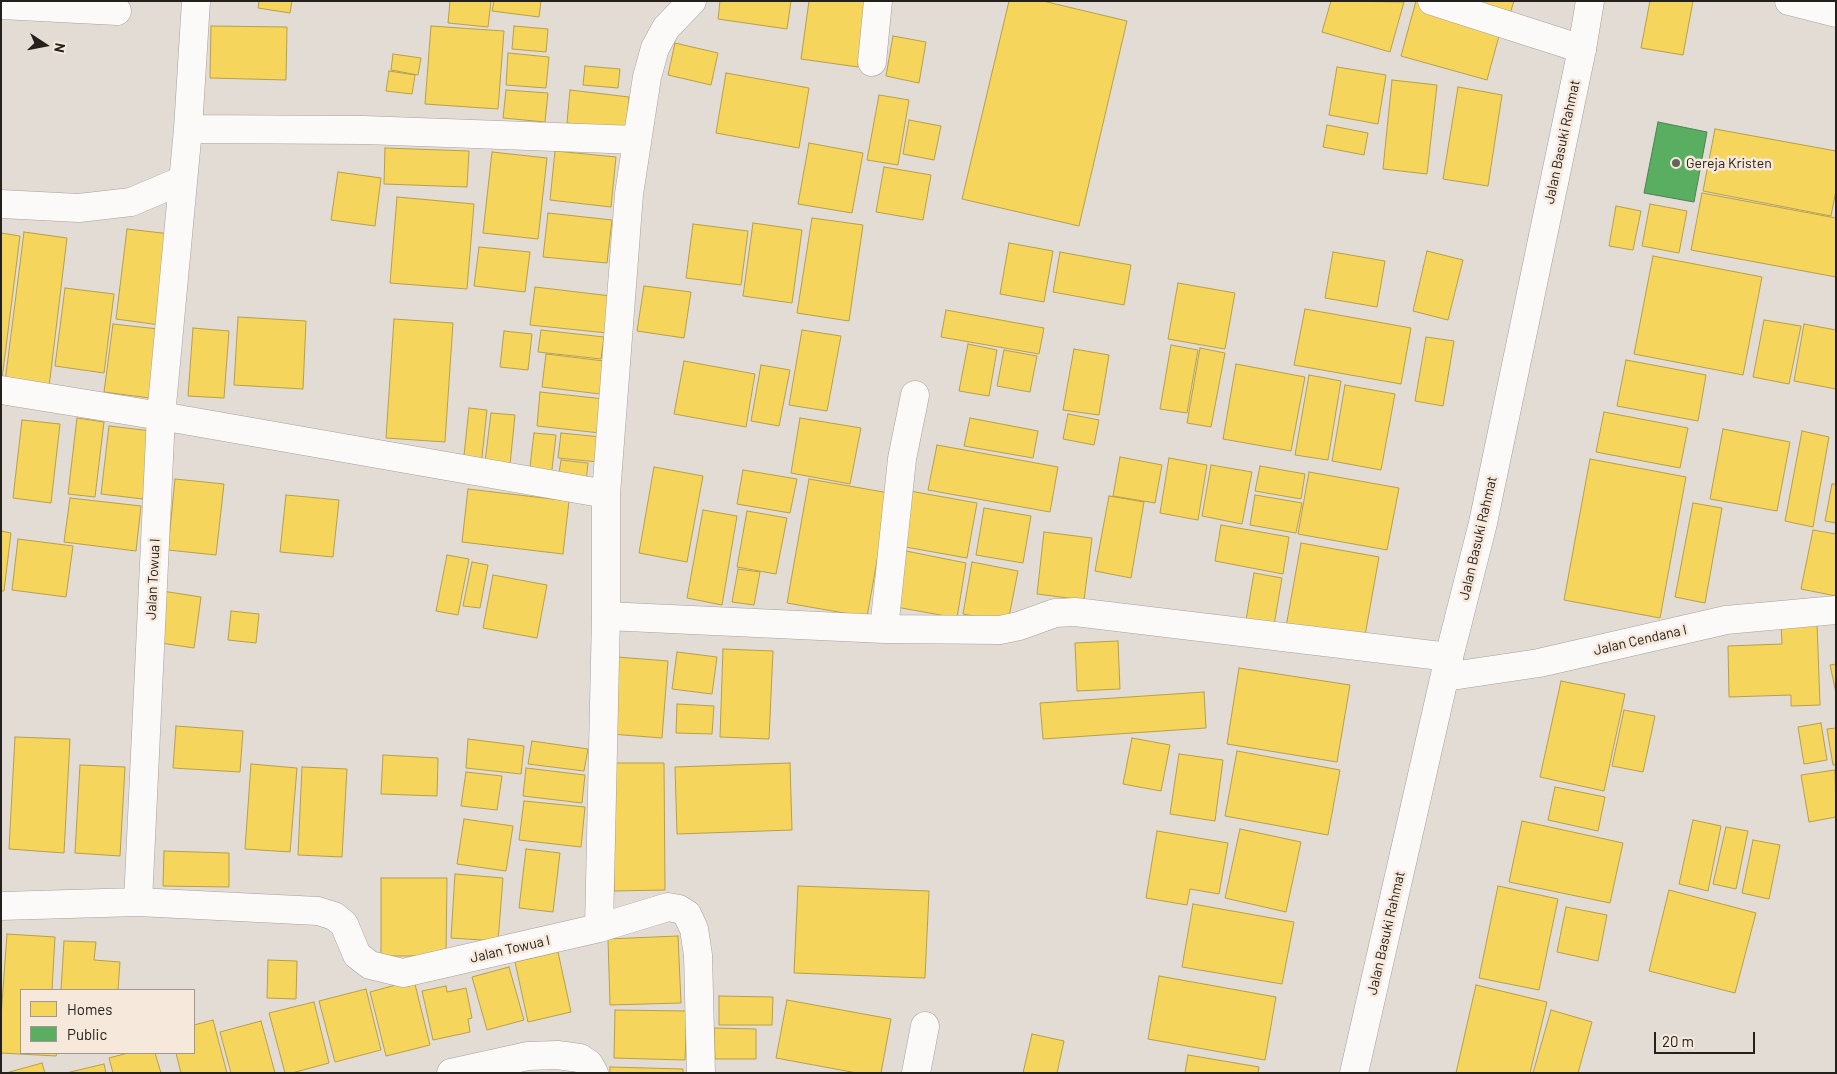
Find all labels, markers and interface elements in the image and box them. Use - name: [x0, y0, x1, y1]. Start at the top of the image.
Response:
- north arrow: [20, 20, 70, 70]
- text: N: [51, 42, 69, 54]
- street label: Jalan Basuki Rahmat: [1541, 78, 1583, 206]
- place label: Gereja Kristen: [1686, 155, 1772, 171]
- marker: Gereja Kristen: [1670, 157, 1682, 169]
- street label: Jalan Basuki Rahmat: [1456, 475, 1500, 601]
- street label: Jalan Towua I: [142, 538, 164, 620]
- street label: Jalan Cendana I: [1592, 621, 1688, 659]
- street label: Jalan Basuki Rahmat: [1364, 870, 1408, 996]
- street label: Jalan Towua I: [468, 932, 552, 966]
- legend: [20, 989, 195, 1054]
- text: Homes: [67, 1000, 112, 1018]
- scale bar: [1657, 1022, 1758, 1054]
- text: Public: [67, 1025, 107, 1043]
- text: 20 m: [1662, 1032, 1694, 1050]

